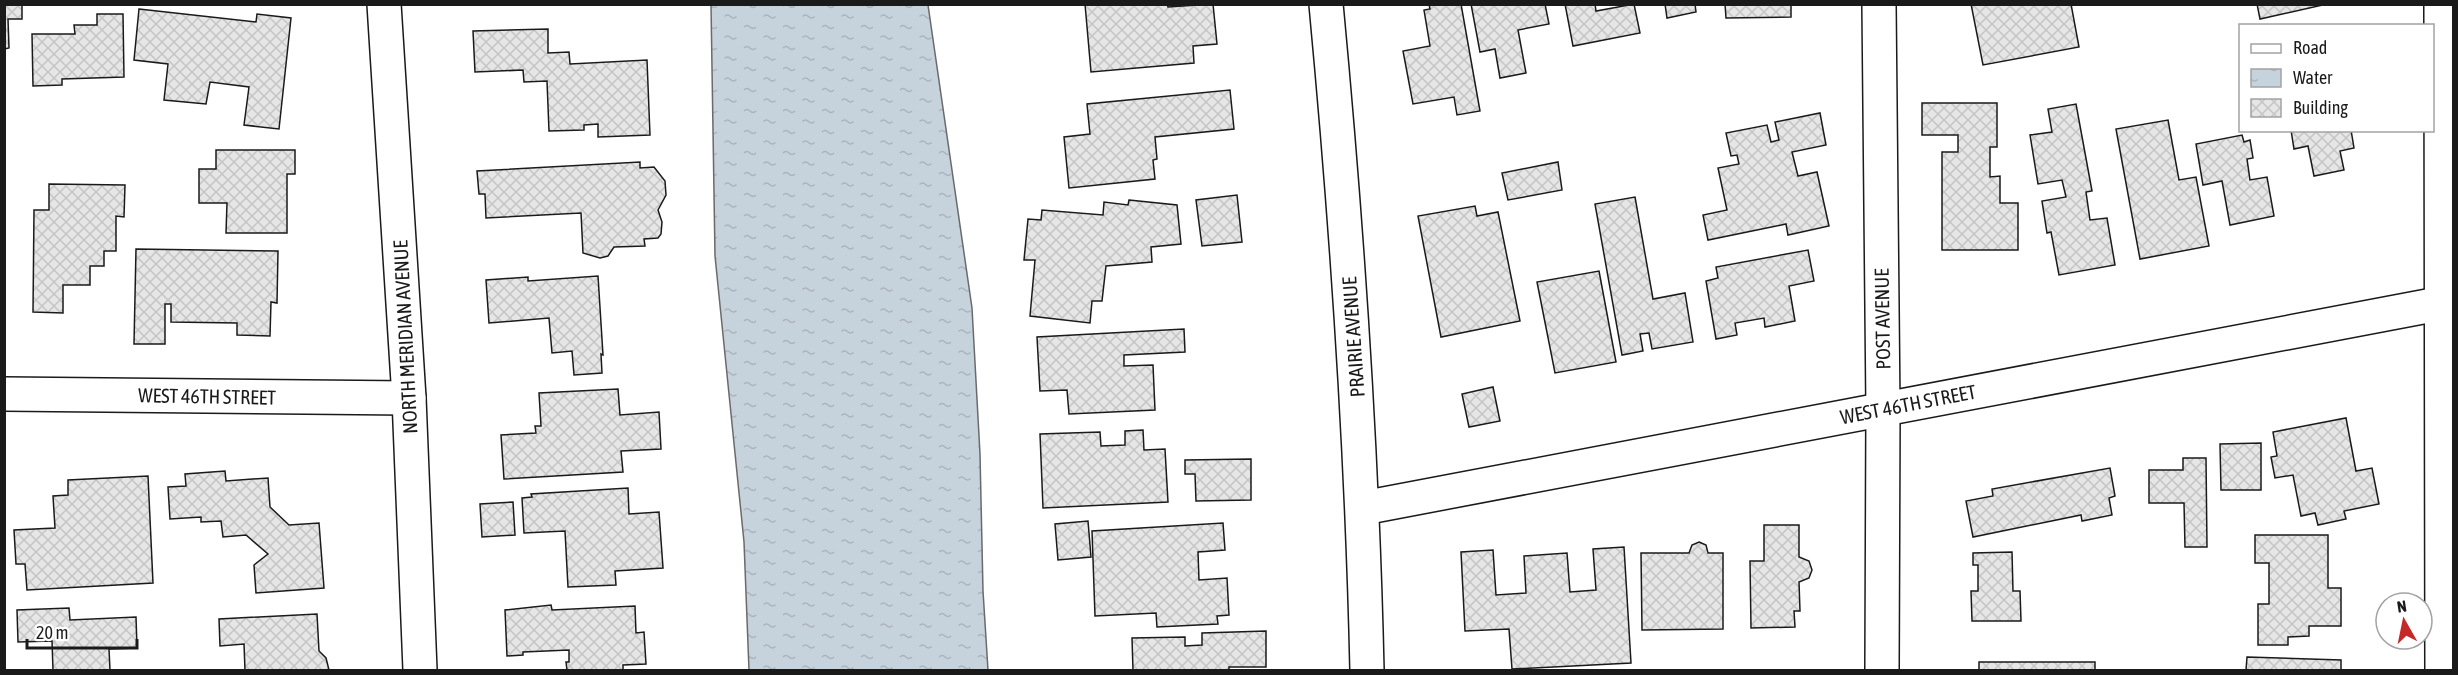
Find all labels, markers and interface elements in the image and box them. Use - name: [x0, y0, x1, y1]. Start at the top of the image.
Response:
- legend: [2239, 24, 2434, 132]
- text: Road: [2293, 37, 2327, 58]
- text: Water: [2293, 67, 2333, 88]
- text: Building: [2293, 97, 2348, 118]
- street label: NORTH MERIDIAN AVENUE: [388, 239, 422, 435]
- street label: POST AVENUE: [1870, 268, 1894, 370]
- street label: PRAIRIE AVENUE: [1337, 275, 1369, 398]
- street label: WEST 46TH STREET: [1838, 380, 1978, 428]
- street label: WEST 46TH STREET: [138, 383, 276, 409]
- north arrow: [2374, 591, 2434, 651]
- text: N: [2396, 597, 2408, 616]
- scale bar: [27, 612, 136, 650]
- text: 20 m: [36, 622, 68, 643]

